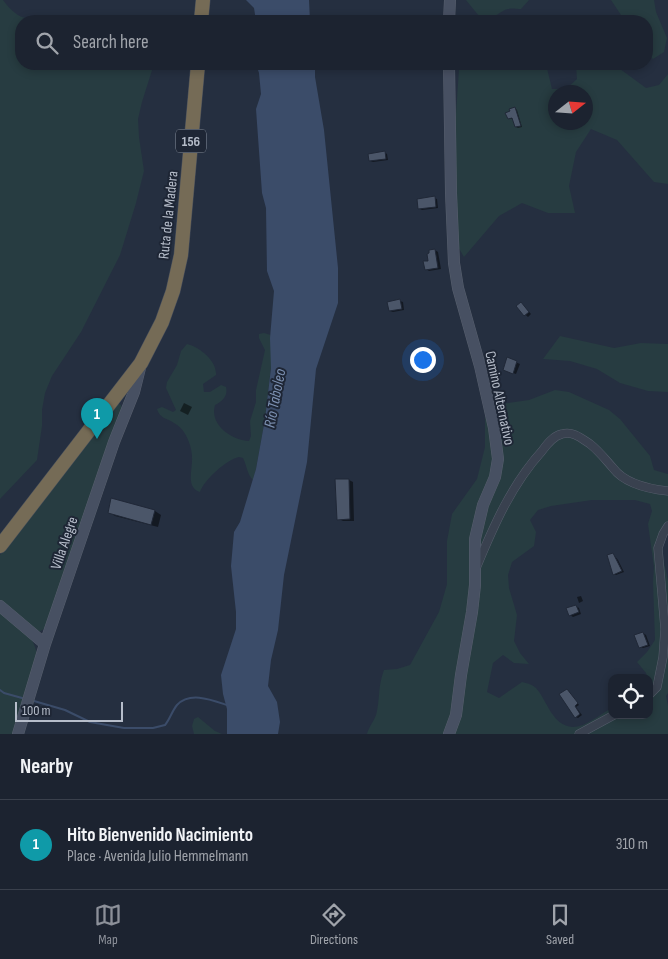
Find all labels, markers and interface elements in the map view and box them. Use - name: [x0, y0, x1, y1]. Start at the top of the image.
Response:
- search box: [15, 15, 653, 70]
- icon: search: [33, 29, 61, 57]
- text: Search here: [73, 31, 149, 54]
- north arrow: [548, 85, 593, 130]
- road number: 156: [176, 130, 206, 152]
- street label: Ruta de la Madera: [154, 170, 183, 260]
- your location: [410, 347, 436, 373]
- street label: Camino Alternativo: [480, 349, 519, 447]
- water label: Río Taboleo: [260, 367, 291, 429]
- pin: 1: [81, 398, 113, 439]
- street label: Villa Alegre: [47, 514, 82, 572]
- map controls: [608, 674, 653, 719]
- button: locate: [608, 674, 653, 719]
- scale bar: [15, 699, 122, 722]
- text: 100 m: [22, 702, 51, 719]
- text: Nearby: [20, 754, 73, 779]
- text: Hito Bienvenido Nacimiento: [67, 824, 253, 847]
- text: 1: [33, 835, 39, 854]
- text: 310 m: [616, 835, 648, 854]
- text: Place · Avenida Julio Hemmelmann: [67, 847, 248, 866]
- tab: Map: [94, 901, 122, 948]
- tab: Directions: [310, 901, 358, 948]
- tab: Saved: [546, 901, 574, 948]

